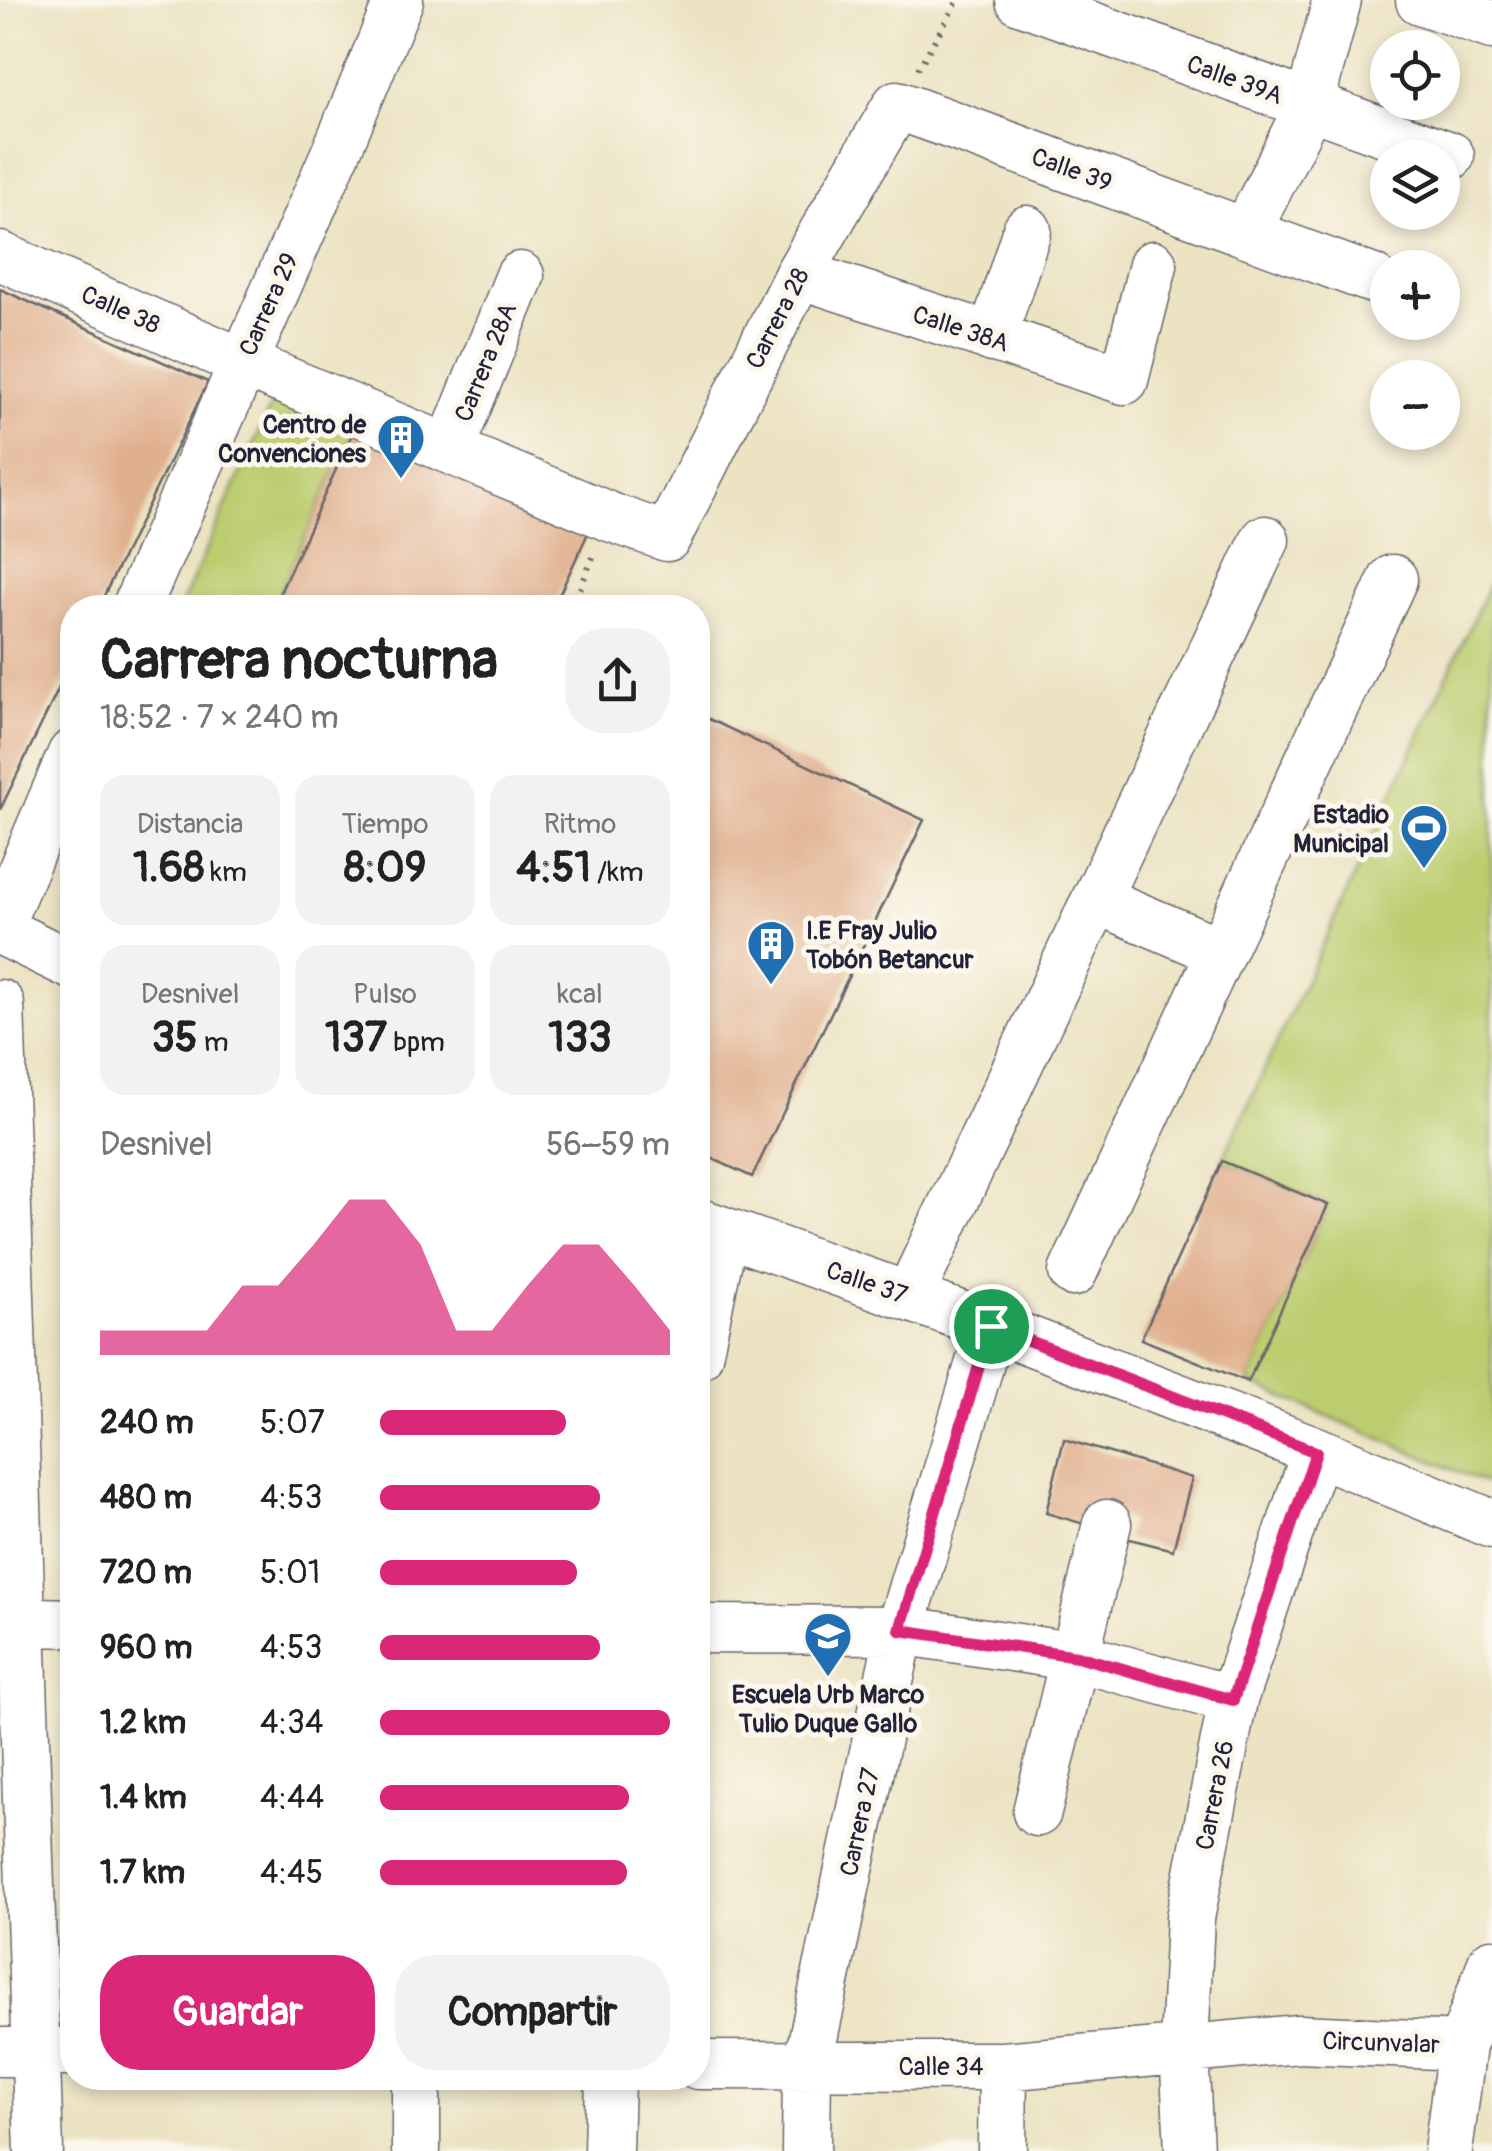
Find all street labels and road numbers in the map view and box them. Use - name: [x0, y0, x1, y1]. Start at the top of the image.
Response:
- street label: Calle 39A: [1182, 49, 1287, 112]
- street label: Calle 39: [1027, 142, 1116, 199]
- street label: Carrera 29: [233, 248, 306, 361]
- street label: Carrera 28: [740, 263, 817, 374]
- street label: Calle 38: [76, 279, 165, 341]
- street label: Carrera 28A: [449, 299, 524, 427]
- street label: Calle 38A: [908, 299, 1013, 360]
- street label: Calle 37: [822, 1255, 911, 1312]
- street label: Carrera 26: [1190, 1738, 1241, 1853]
- street label: Carrera 27: [834, 1765, 887, 1879]
- street label: Circunvalar: [1322, 2026, 1440, 2061]
- street label: Calle 34: [898, 2052, 984, 2083]

